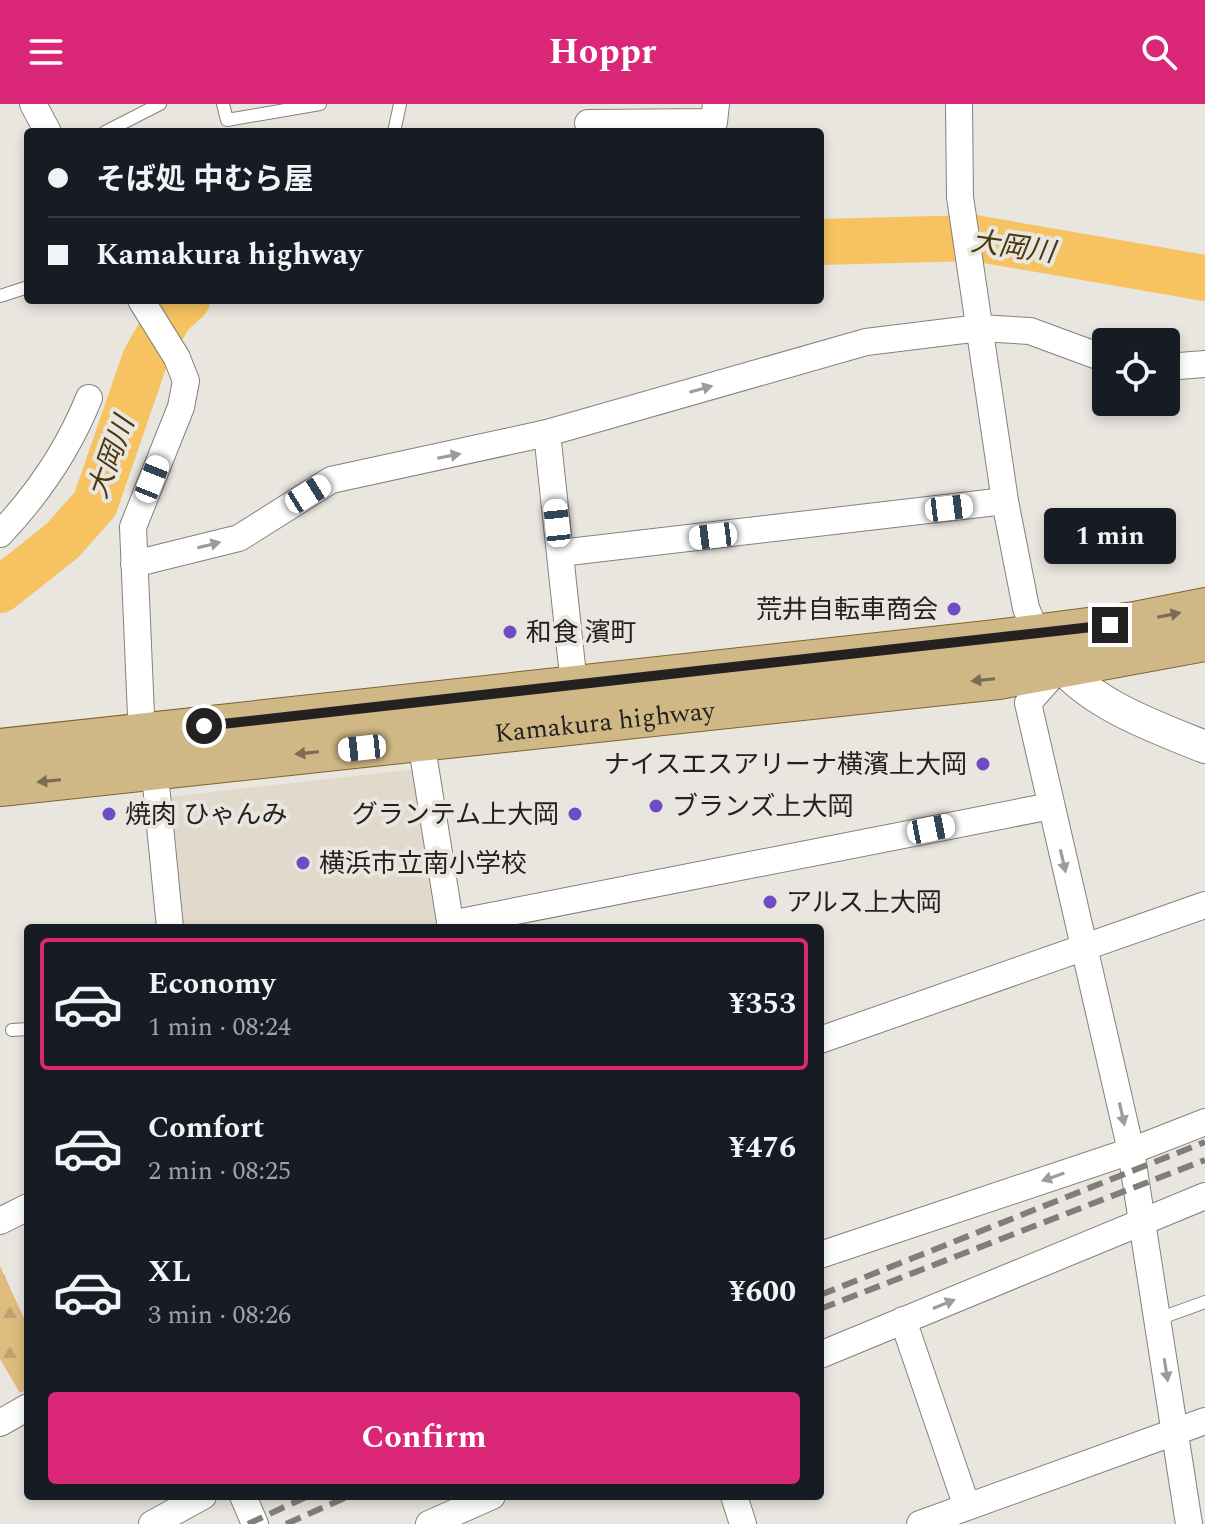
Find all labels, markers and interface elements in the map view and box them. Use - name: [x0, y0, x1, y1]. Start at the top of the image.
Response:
- text: Hoppr: [549, 25, 656, 80]
- icon: menu: [24, 30, 68, 74]
- icon: search: [1137, 30, 1181, 74]
- text: そば処 中むら屋: [96, 157, 314, 203]
- water label: 大岡川: [968, 220, 1060, 275]
- text: Kamakura highway: [96, 232, 362, 278]
- map controls: [1092, 328, 1180, 416]
- button: locate: [1092, 328, 1180, 416]
- one-way arrow: [688, 383, 713, 395]
- water label: 大岡川: [77, 408, 147, 504]
- one-way arrow: [437, 450, 462, 462]
- car: [132, 452, 172, 506]
- car: [281, 471, 335, 517]
- car: [924, 493, 974, 523]
- car: [543, 498, 571, 548]
- callout: 1 min: [1044, 509, 1176, 565]
- text: 1 min: [1075, 516, 1145, 556]
- car: [688, 521, 738, 551]
- one-way arrow: [197, 539, 222, 551]
- place label: 荒井自転車商会: [756, 590, 938, 630]
- marker: 荒井自転車商会: [945, 600, 963, 618]
- route end: [1092, 607, 1128, 643]
- one-way arrow: [1157, 608, 1182, 621]
- place label: 和食 濱町: [526, 613, 637, 653]
- marker: 和食 濱町: [501, 623, 519, 641]
- one-way arrow: [970, 674, 995, 687]
- street label: Kamakura highway: [493, 690, 718, 754]
- route start: [186, 708, 222, 744]
- car: [337, 734, 387, 762]
- place label: ナイスエスアリーナ横濱上大岡: [604, 745, 967, 785]
- one-way arrow: [294, 747, 319, 760]
- marker: ナイスエスアリーナ横濱上大岡: [974, 755, 992, 773]
- one-way arrow: [36, 774, 61, 787]
- place label: ブランズ上大岡: [672, 787, 853, 827]
- place label: 焼肉 ひゃんみ: [125, 795, 288, 835]
- place label: グランテム上大岡: [352, 795, 559, 835]
- marker: ブランズ上大岡: [647, 797, 665, 815]
- marker: 焼肉 ひゃんみ: [100, 805, 118, 823]
- marker: グランテム上大岡: [566, 805, 584, 823]
- car: [905, 813, 957, 845]
- place label: 横浜市立南小学校: [319, 844, 527, 884]
- one-way arrow: [1057, 848, 1070, 873]
- marker: 横浜市立南小学校: [294, 854, 312, 872]
- place label: アルス上大岡: [786, 883, 942, 923]
- marker: アルス上大岡: [761, 893, 779, 911]
- text: Economy: [148, 961, 275, 1007]
- icon: car: [52, 968, 124, 1040]
- text: ¥353: [729, 981, 796, 1027]
- text: 1 min · 08:24: [148, 1007, 291, 1047]
- one-way arrow: [1117, 1102, 1129, 1127]
- text: Comfort: [148, 1105, 264, 1151]
- icon: car: [52, 1112, 124, 1184]
- text: ¥476: [729, 1125, 796, 1171]
- text: 2 min · 08:25: [148, 1151, 291, 1191]
- one-way arrow: [1041, 1172, 1065, 1184]
- text: XL: [148, 1249, 191, 1295]
- icon: car: [52, 1256, 124, 1328]
- text: ¥600: [729, 1269, 796, 1315]
- text: 3 min · 08:26: [148, 1295, 291, 1335]
- one-way arrow: [932, 1297, 956, 1310]
- one-way arrow: [1160, 1358, 1173, 1383]
- button: Confirm: [48, 1392, 800, 1484]

